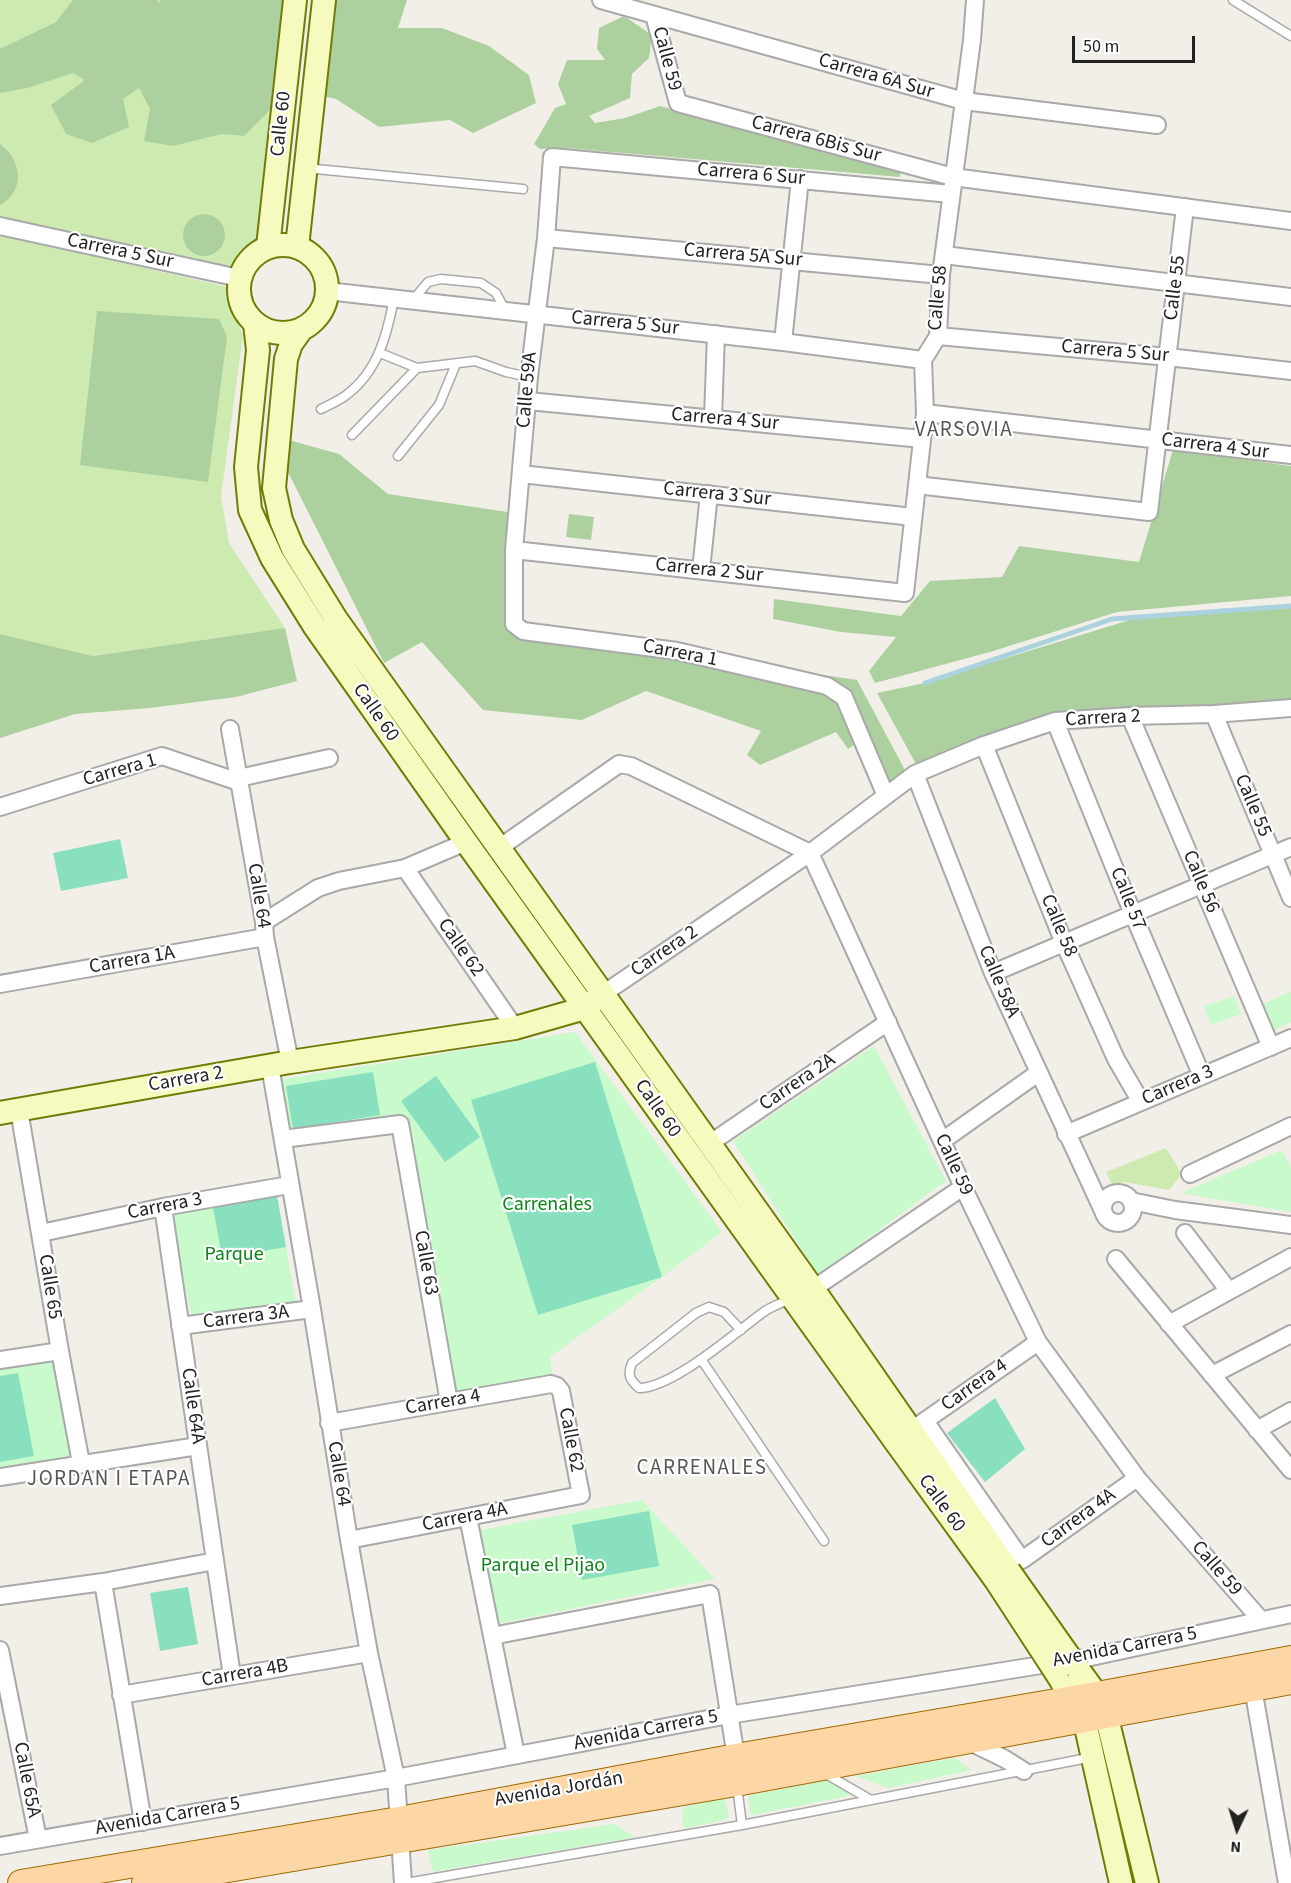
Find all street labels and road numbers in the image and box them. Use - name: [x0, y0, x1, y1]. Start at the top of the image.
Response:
- street label: Calle 59: [646, 24, 686, 94]
- street label: Carrera 6A Sur: [816, 49, 936, 105]
- street label: Calle 60: [267, 90, 297, 158]
- street label: Carrera 6Bis Sur: [749, 111, 883, 169]
- street label: Carrera 6 Sur: [696, 158, 806, 192]
- street label: Carrera 5 Sur: [65, 229, 175, 275]
- street label: Carrera 5A Sur: [683, 239, 803, 273]
- street label: Calle 55: [1160, 254, 1192, 322]
- street label: Calle 58: [924, 264, 954, 332]
- street label: Carrera 5 Sur: [570, 306, 680, 342]
- street label: Carrera 5 Sur: [1060, 335, 1170, 369]
- street label: Calle 59A: [513, 351, 543, 429]
- street label: Carrera 4 Sur: [670, 403, 780, 437]
- street label: Carrera 4 Sur: [1160, 429, 1270, 465]
- street label: Carrera 3 Sur: [662, 477, 772, 513]
- street label: Carrera 2 Sur: [654, 553, 764, 589]
- street label: Carrera 1: [641, 635, 719, 673]
- street label: Calle 60: [346, 679, 404, 747]
- street label: Carrera 2: [1065, 705, 1141, 733]
- street label: Carrera 1: [80, 749, 160, 793]
- street label: Calle 55: [1228, 771, 1276, 841]
- street label: Calle 56: [1176, 847, 1224, 917]
- street label: Calle 64: [241, 862, 275, 930]
- street label: Calle 57: [1104, 864, 1150, 934]
- street label: Calle 58: [1034, 891, 1082, 961]
- street label: Calle 62: [431, 914, 489, 982]
- street label: Carrera 2: [627, 921, 703, 983]
- street label: Carrera 1A: [87, 942, 177, 980]
- street label: Calle 58A: [972, 942, 1024, 1022]
- street label: Carrera 2A: [755, 1049, 841, 1117]
- street label: Carrera 3: [1139, 1060, 1217, 1112]
- street label: Carrera 2: [147, 1062, 225, 1098]
- street label: Calle 60: [628, 1075, 686, 1143]
- street label: Calle 59: [928, 1130, 978, 1200]
- street label: Carrera 3: [126, 1188, 204, 1226]
- street label: Calle 63: [407, 1229, 443, 1297]
- street label: Calle 65: [32, 1253, 66, 1321]
- street label: Carrera 3A: [202, 1301, 290, 1335]
- street label: Carrera 4: [937, 1354, 1013, 1418]
- street label: Calle 64A: [175, 1367, 209, 1445]
- street label: Carrera 4: [404, 1385, 482, 1421]
- street label: Calle 62: [552, 1406, 588, 1474]
- street label: Calle 64: [321, 1440, 355, 1508]
- street label: Calle 60: [912, 1470, 970, 1538]
- street label: Carrera 4A: [1037, 1484, 1121, 1554]
- street label: Carrera 4A: [420, 1498, 510, 1538]
- street label: Calle 59: [1185, 1536, 1247, 1602]
- street label: Avenida Carrera 5: [1051, 1622, 1199, 1674]
- street label: Carrera 4B: [200, 1655, 290, 1693]
- street label: Avenida Carrera 5: [572, 1705, 720, 1757]
- street label: Calle 65A: [7, 1740, 45, 1820]
- street label: Avenida Jordán: [493, 1767, 625, 1813]
- street label: Avenida Carrera 5: [94, 1792, 242, 1842]

